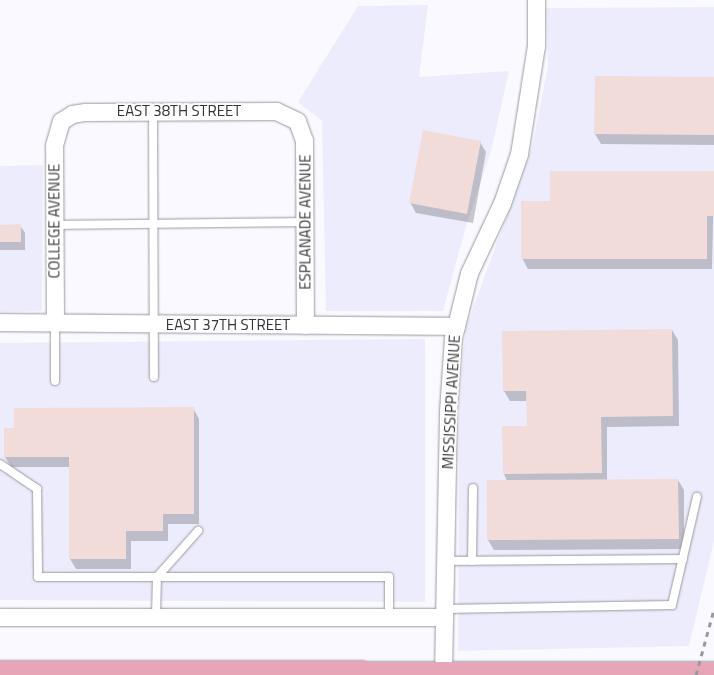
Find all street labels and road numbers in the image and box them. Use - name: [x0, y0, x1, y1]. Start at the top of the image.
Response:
- street label: EAST 38TH STREET: [117, 102, 241, 120]
- street label: ESPLANADE AVENUE: [296, 154, 314, 290]
- street label: COLLEGE AVENUE: [45, 164, 63, 278]
- street label: EAST 37TH STREET: [166, 316, 290, 334]
- street label: MISSISSIPPI AVENUE: [438, 334, 464, 470]

